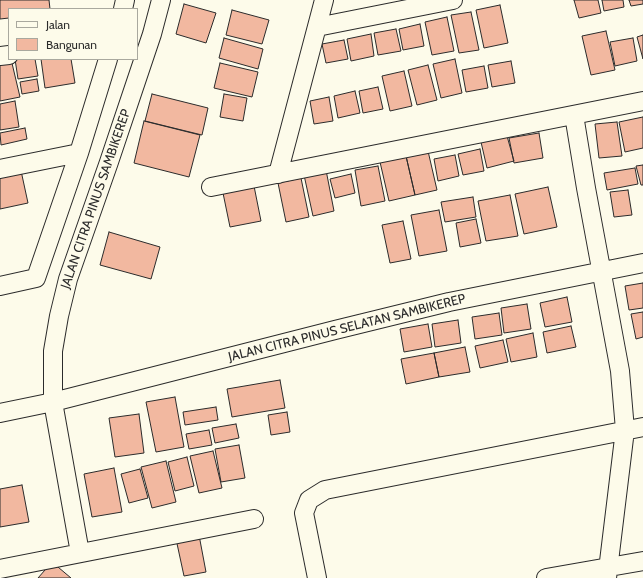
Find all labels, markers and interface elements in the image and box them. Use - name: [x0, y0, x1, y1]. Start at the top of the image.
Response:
- legend: [8, 8, 138, 60]
- text: Jalan: [46, 17, 70, 32]
- text: Bangunan: [46, 37, 97, 52]
- street label: JALAN CITRA PINUS SAMBIKEREP: [58, 107, 134, 291]
- street label: JALAN CITRA PINUS SELATAN SAMBIKEREP: [227, 291, 467, 365]

